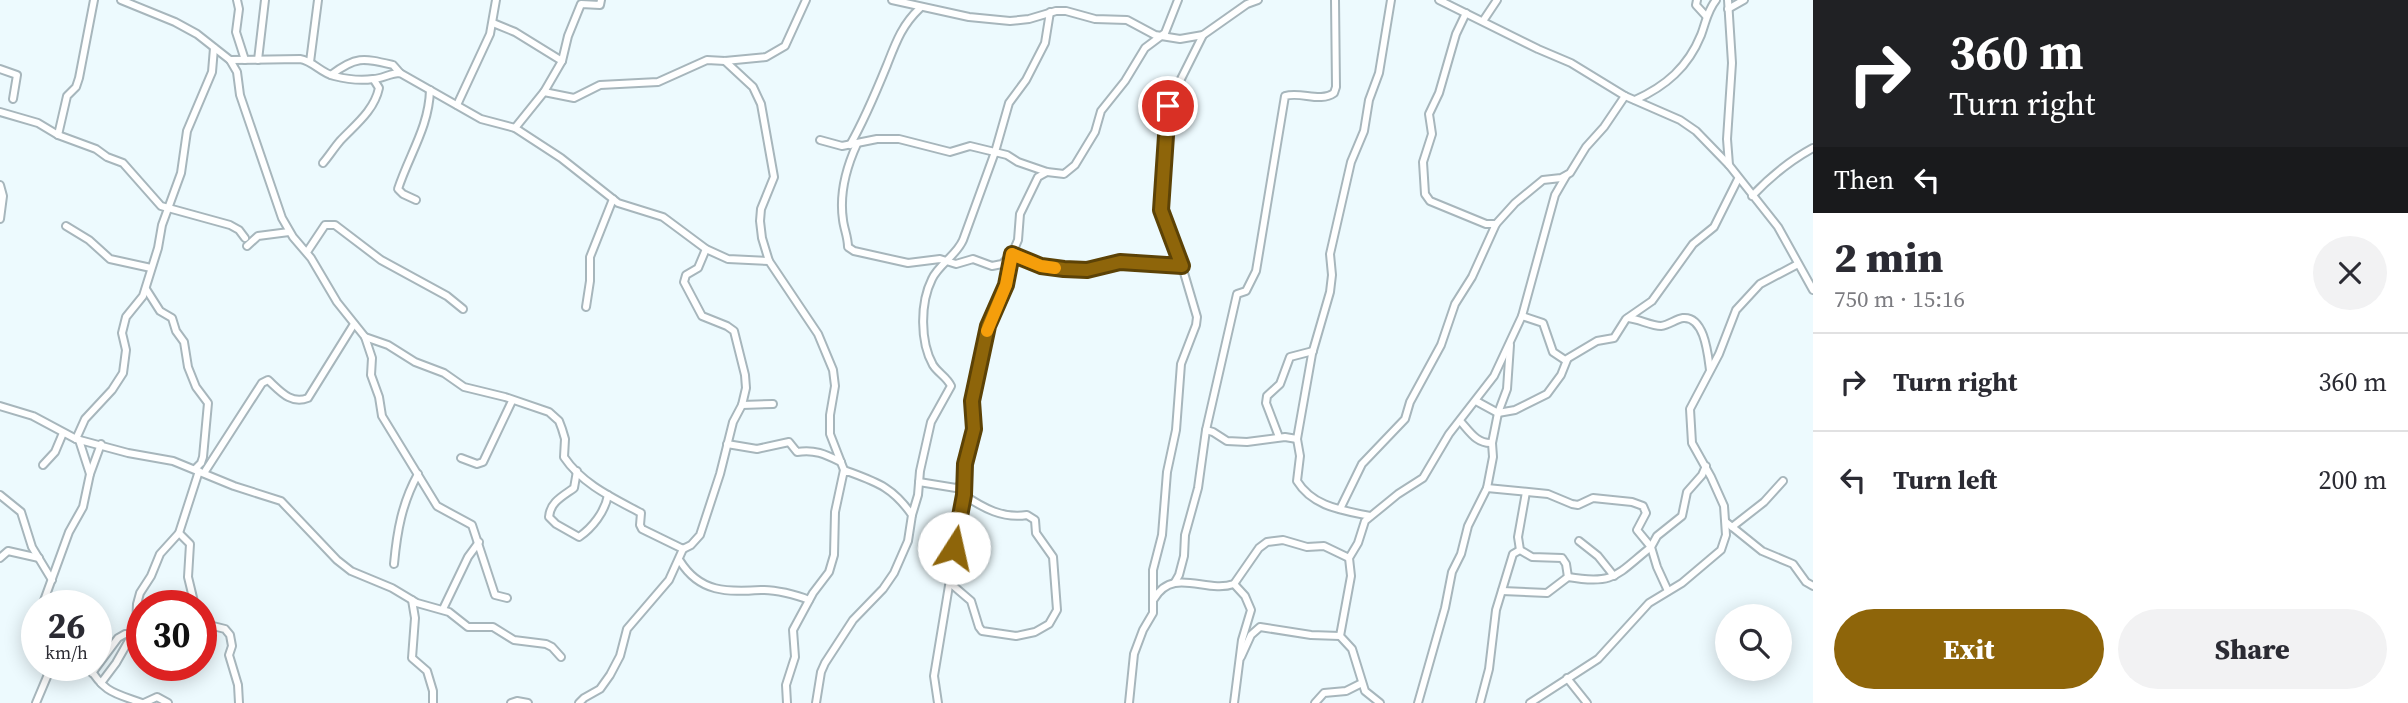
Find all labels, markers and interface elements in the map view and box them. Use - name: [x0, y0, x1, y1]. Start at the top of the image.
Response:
- text: 360 m: [1949, 18, 2084, 85]
- icon: right: [1834, 28, 1925, 119]
- pin: [1138, 76, 1198, 136]
- text: Turn right: [1949, 82, 2095, 126]
- icon: arrive: [1149, 87, 1187, 125]
- icon: left: [1908, 161, 1946, 199]
- text: Then: [1834, 162, 1894, 198]
- text: 2 min: [1834, 228, 1944, 286]
- button: close: [2313, 236, 2387, 310]
- text: 750 m · 15:16: [1834, 283, 1965, 315]
- icon: right: [1834, 363, 1872, 401]
- text: Turn right: [1893, 364, 2017, 400]
- text: 360 m: [2319, 364, 2387, 400]
- icon: left: [1834, 461, 1872, 499]
- text: Turn left: [1893, 462, 1997, 498]
- text: 200 m: [2319, 462, 2387, 498]
- position arrow: [917, 511, 991, 585]
- speed limit sign: 30: [126, 590, 217, 681]
- text: 26: [48, 602, 85, 650]
- map controls: [1715, 604, 1792, 681]
- button: search: [1715, 604, 1792, 681]
- button: Exit: [1834, 609, 2104, 689]
- button: Share: [2118, 609, 2387, 689]
- text: km/h: [45, 640, 88, 665]

